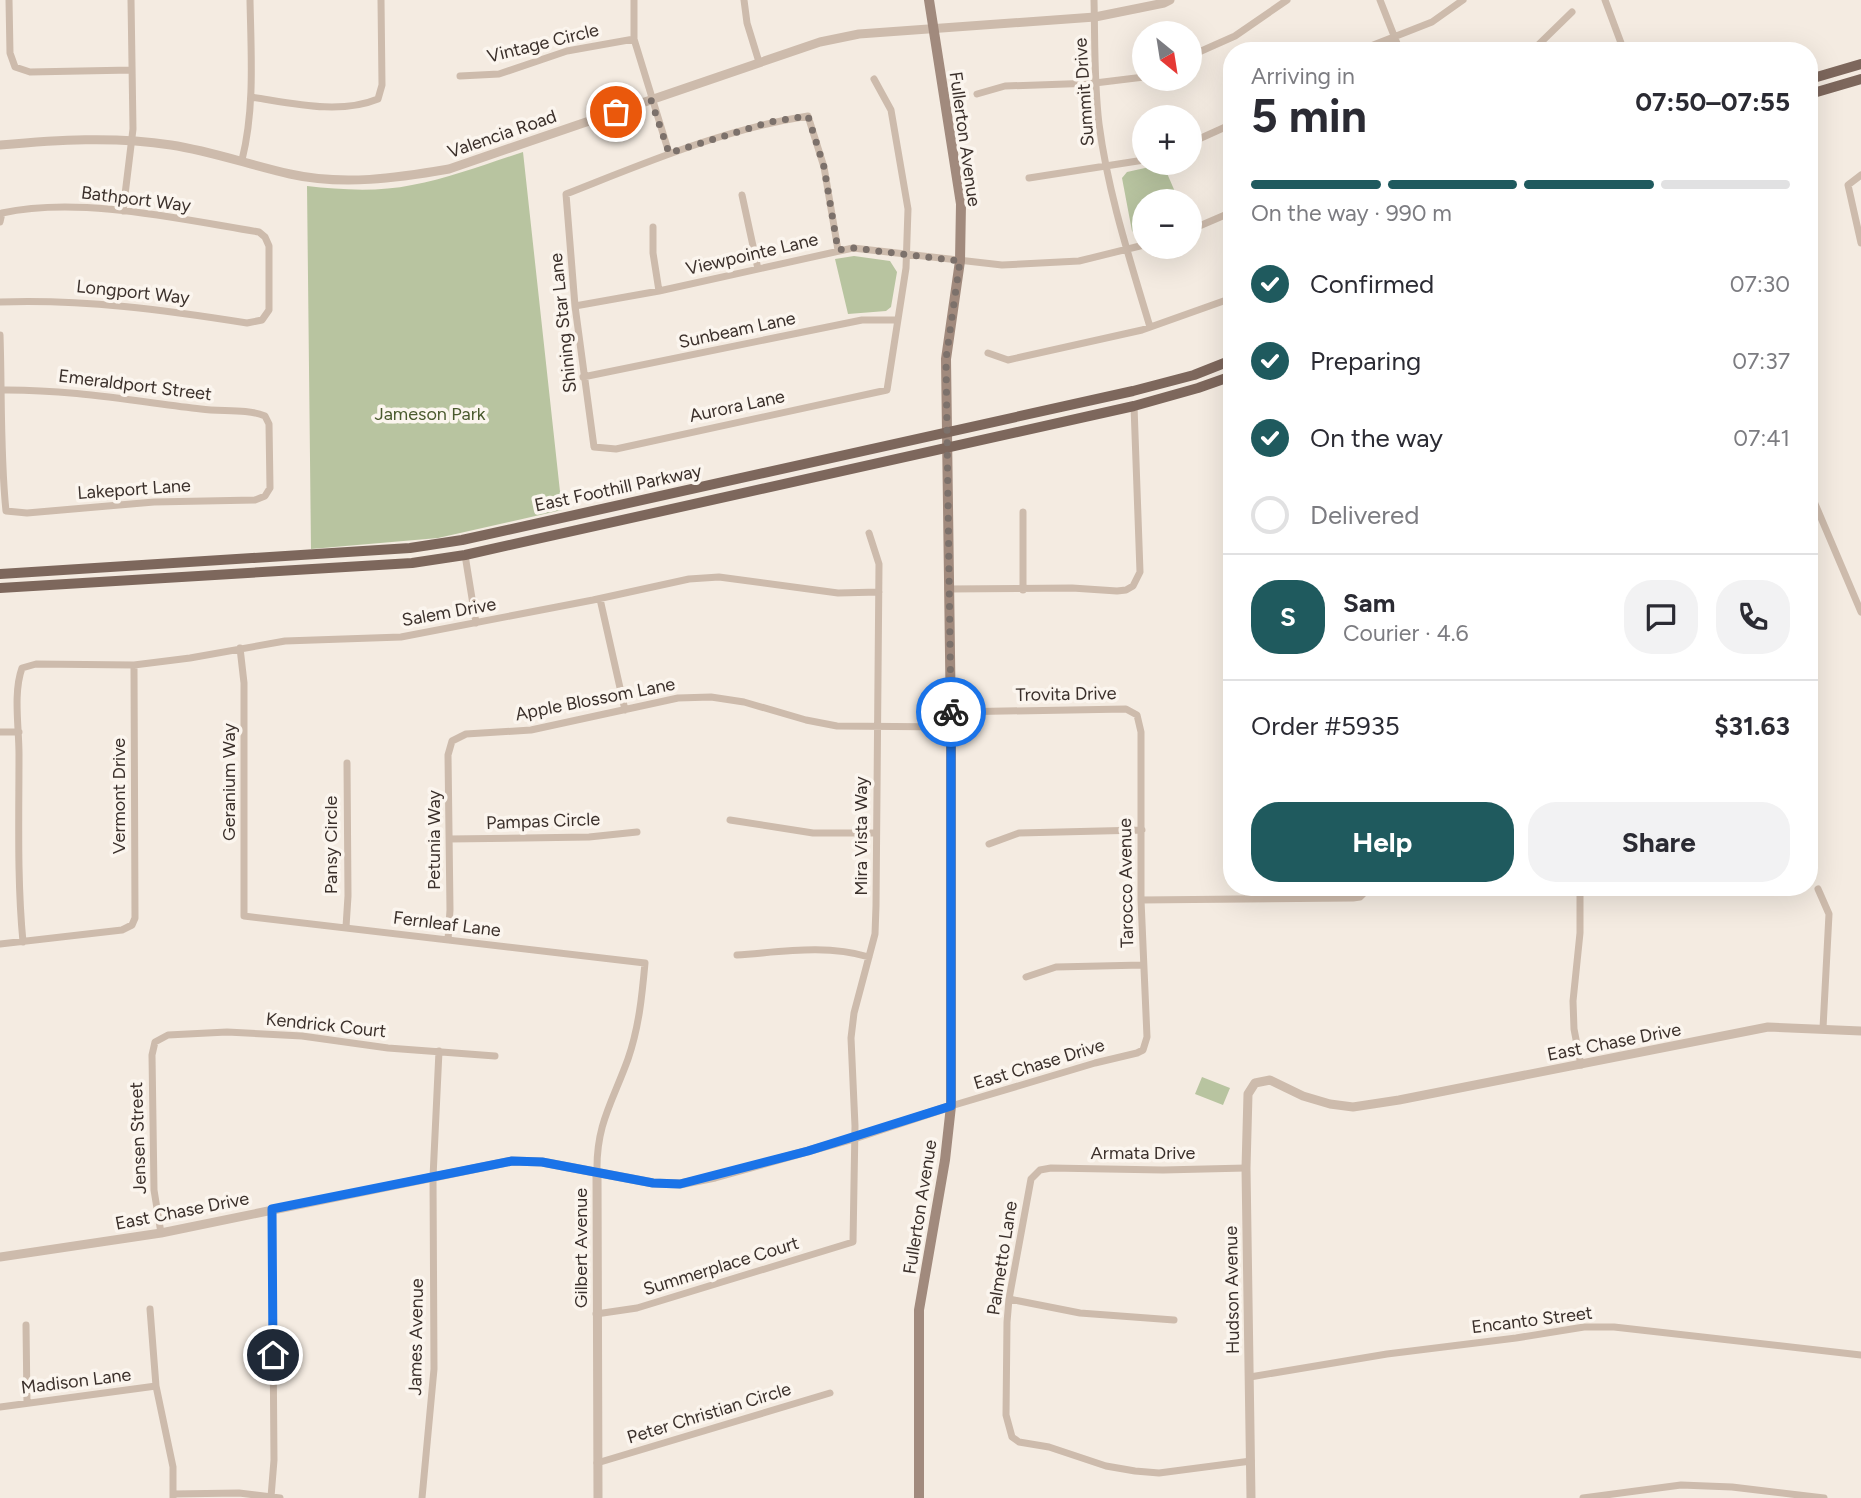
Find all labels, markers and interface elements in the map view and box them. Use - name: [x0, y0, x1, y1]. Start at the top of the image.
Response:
- street label: Vintage Circle: [485, 18, 601, 67]
- north arrow: [1132, 21, 1202, 91]
- map controls: [1132, 21, 1202, 259]
- street label: Summit Drive: [1069, 37, 1099, 147]
- text: Arriving in: [1251, 62, 1355, 90]
- street label: Fullerton Avenue: [945, 70, 985, 208]
- pin: [586, 82, 646, 142]
- text: 07:50–07:55: [1635, 86, 1790, 118]
- text: 5 min: [1251, 88, 1367, 144]
- icon: bag: [597, 93, 635, 131]
- street label: Valencia Road: [445, 105, 559, 163]
- button: +: [1132, 105, 1202, 175]
- street label: Bathport Way: [80, 181, 193, 217]
- button: −: [1132, 189, 1202, 259]
- text: On the way · 990 m: [1251, 199, 1452, 227]
- street label: Viewpointe Lane: [684, 228, 820, 280]
- street label: Shining Star Lane: [545, 252, 581, 394]
- icon: check: [1251, 265, 1289, 303]
- text: Confirmed: [1310, 268, 1434, 300]
- text: 07:30: [1730, 270, 1790, 298]
- street label: Longport Way: [75, 275, 191, 309]
- street label: Sunbeam Lane: [677, 307, 798, 353]
- icon: check: [1251, 342, 1289, 380]
- text: Preparing: [1310, 345, 1421, 377]
- text: 07:37: [1732, 347, 1790, 375]
- street label: Emeraldport Street: [57, 365, 213, 405]
- street label: Aurora Lane: [687, 385, 787, 427]
- park label: Jameson Park: [374, 403, 486, 425]
- icon: check: [1251, 419, 1289, 457]
- text: On the way: [1310, 422, 1443, 454]
- text: 07:41: [1733, 424, 1790, 452]
- street label: East Foothill Parkway: [533, 459, 704, 516]
- street label: Lakeport Lane: [77, 474, 192, 504]
- text: Delivered: [1310, 499, 1419, 531]
- button: chat: [1624, 580, 1698, 654]
- button: phone: [1716, 580, 1790, 654]
- text: Sam: [1343, 587, 1395, 619]
- street label: Salem Drive: [400, 593, 498, 631]
- text: S: [1280, 601, 1296, 633]
- text: Courier · 4.6: [1343, 619, 1469, 647]
- street label: Apple Blossom Lane: [513, 673, 677, 725]
- courier: [916, 677, 986, 747]
- street label: Trovita Drive: [1015, 682, 1117, 706]
- icon: bike: [932, 693, 970, 731]
- text: Order #5935: [1251, 710, 1400, 742]
- text: $31.63: [1714, 710, 1790, 742]
- street label: Geranium Way: [218, 723, 240, 841]
- street label: Vermont Drive: [108, 738, 130, 854]
- street label: Mira Vista Way: [850, 776, 872, 896]
- street label: Petunia Way: [423, 790, 445, 890]
- street label: Pansy Circle: [320, 796, 342, 894]
- button: Help: [1251, 802, 1514, 882]
- button: Share: [1528, 802, 1790, 882]
- street label: Pampas Circle: [486, 808, 601, 834]
- street label: Tarocco Avenue: [1114, 818, 1138, 948]
- street label: Fernleaf Lane: [392, 906, 502, 942]
- street label: Kendrick Court: [265, 1008, 387, 1042]
- street label: East Chase Drive: [1545, 1018, 1683, 1066]
- street label: East Chase Drive: [971, 1034, 1107, 1094]
- street label: Jensen Street: [125, 1081, 151, 1194]
- street label: Fullerton Avenue: [898, 1138, 942, 1276]
- street label: Armata Drive: [1091, 1142, 1196, 1164]
- street label: East Chase Drive: [113, 1187, 251, 1235]
- street label: Gilbert Avenue: [570, 1188, 592, 1308]
- street label: Palmetto Lane: [982, 1199, 1022, 1317]
- street label: Hudson Avenue: [1220, 1226, 1244, 1354]
- street label: Summerplace Court: [640, 1232, 802, 1300]
- street label: James Avenue: [404, 1278, 428, 1396]
- street label: Encanto Street: [1470, 1302, 1594, 1338]
- pin: [243, 1325, 303, 1385]
- icon: home: [254, 1336, 292, 1374]
- street label: Madison Lane: [20, 1363, 133, 1399]
- street label: Peter Christian Circle: [624, 1378, 794, 1448]

